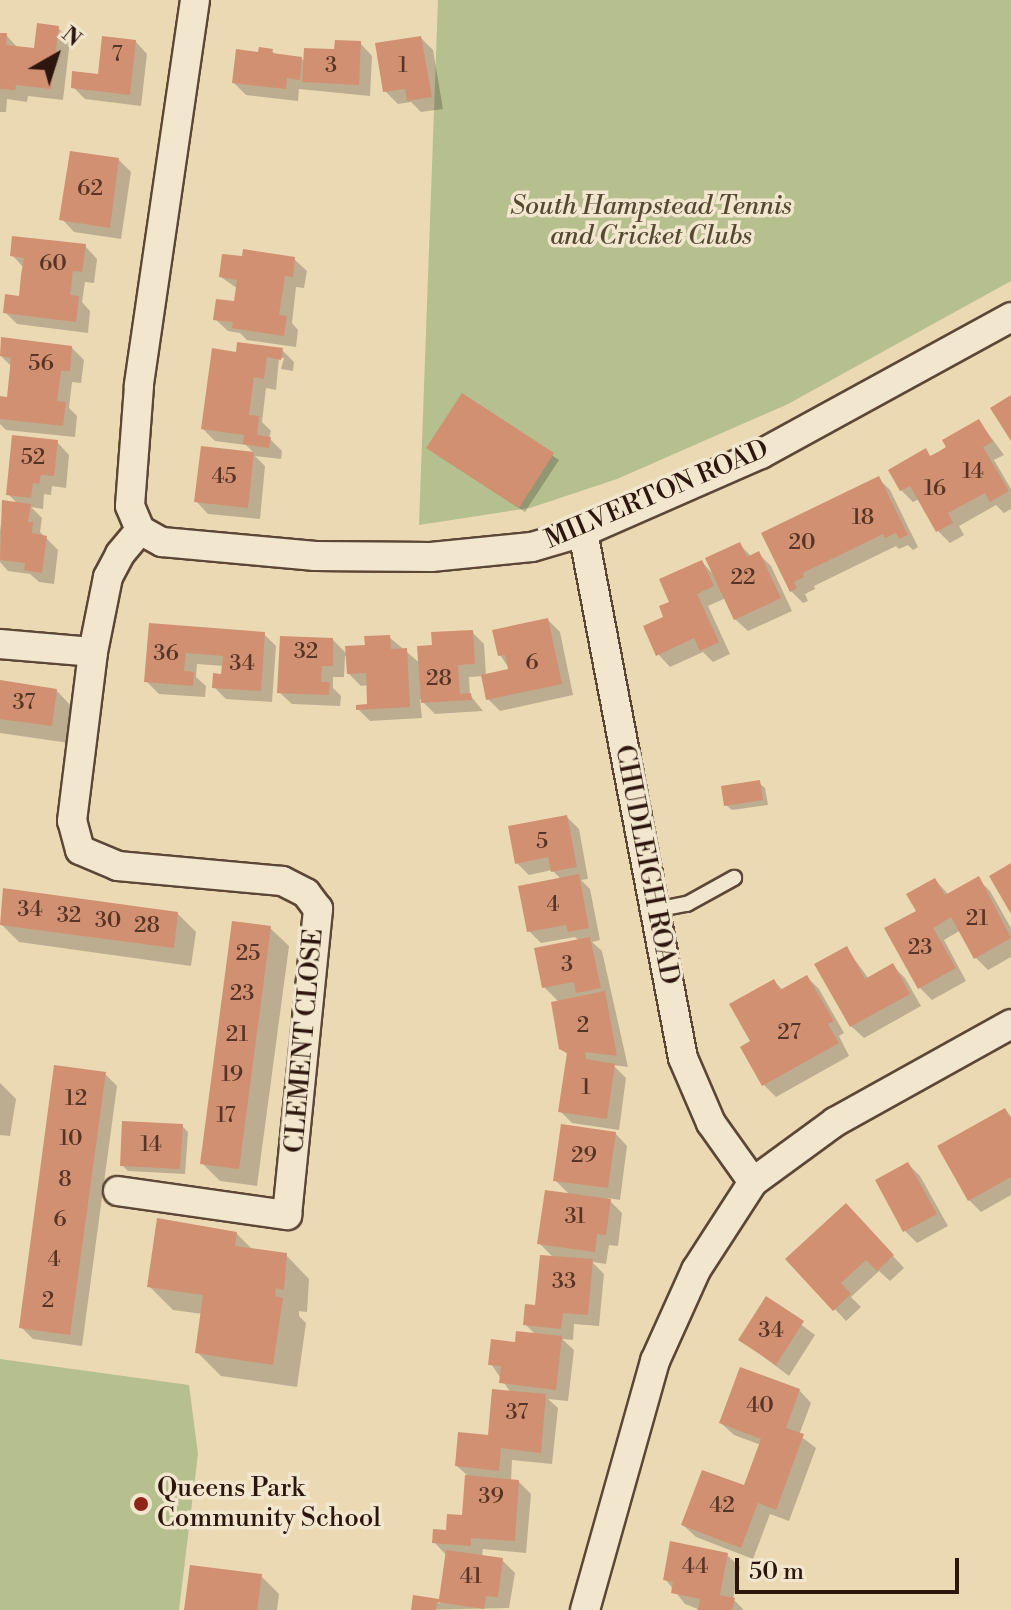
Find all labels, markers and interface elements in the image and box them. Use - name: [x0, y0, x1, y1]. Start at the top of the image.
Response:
- north arrow: [16, 16, 96, 96]
- text: N: [56, 21, 87, 53]
- house number: 7: [111, 42, 123, 68]
- house number: 3: [325, 53, 337, 79]
- house number: 1: [398, 53, 408, 79]
- house number: 62: [77, 176, 103, 202]
- park label: South Hampstead Tennis and Cricket Clubs: [510, 191, 792, 252]
- house number: 60: [39, 251, 67, 277]
- house number: 56: [28, 351, 54, 377]
- street label: MILVERTON ROAD: [541, 434, 773, 556]
- house number: 52: [21, 445, 45, 471]
- house number: 14: [962, 459, 984, 485]
- house number: 45: [211, 464, 237, 490]
- house number: 16: [924, 476, 946, 502]
- house number: 18: [852, 505, 874, 531]
- house number: 20: [788, 530, 816, 556]
- house number: 22: [730, 565, 756, 591]
- house number: 32: [294, 639, 318, 665]
- house number: 36: [153, 641, 179, 667]
- house number: 6: [525, 650, 539, 676]
- house number: 34: [229, 651, 255, 677]
- house number: 28: [426, 666, 452, 692]
- house number: 37: [13, 690, 35, 716]
- street label: CHUDLEIGH ROAD: [607, 743, 685, 987]
- house number: 5: [536, 829, 548, 855]
- house number: 4: [546, 892, 560, 918]
- house number: 34: [17, 897, 43, 923]
- house number: 32: [57, 903, 81, 929]
- house number: 21: [966, 906, 988, 932]
- house number: 30: [95, 908, 121, 934]
- house number: 28: [134, 913, 160, 939]
- street label: CLEMENT CLOSE: [280, 928, 330, 1154]
- house number: 23: [908, 935, 932, 961]
- house number: 25: [236, 941, 260, 967]
- house number: 3: [561, 952, 573, 978]
- house number: 23: [230, 981, 254, 1007]
- house number: 2: [577, 1013, 589, 1039]
- house number: 27: [777, 1020, 801, 1046]
- house number: 21: [226, 1022, 248, 1048]
- house number: 19: [221, 1062, 243, 1088]
- house number: 1: [581, 1075, 591, 1101]
- house number: 12: [65, 1086, 87, 1112]
- house number: 17: [216, 1103, 236, 1129]
- house number: 10: [59, 1126, 83, 1152]
- house number: 14: [140, 1132, 162, 1158]
- house number: 29: [571, 1143, 597, 1169]
- house number: 8: [58, 1167, 72, 1193]
- house number: 31: [564, 1204, 586, 1230]
- house number: 6: [53, 1207, 67, 1233]
- house number: 4: [47, 1247, 61, 1273]
- house number: 33: [552, 1269, 576, 1295]
- house number: 2: [42, 1288, 54, 1314]
- house number: 34: [758, 1318, 784, 1344]
- house number: 40: [746, 1393, 774, 1419]
- house number: 37: [506, 1400, 528, 1426]
- place label: Queens Park Community School: [157, 1473, 381, 1534]
- house number: 39: [478, 1484, 504, 1510]
- house number: 42: [709, 1493, 735, 1519]
- marker: Queens Park Community School: [132, 1495, 150, 1513]
- scale bar: [739, 1542, 963, 1592]
- house number: 44: [682, 1554, 708, 1580]
- text: 50 m: [749, 1557, 804, 1587]
- house number: 41: [460, 1564, 482, 1590]

